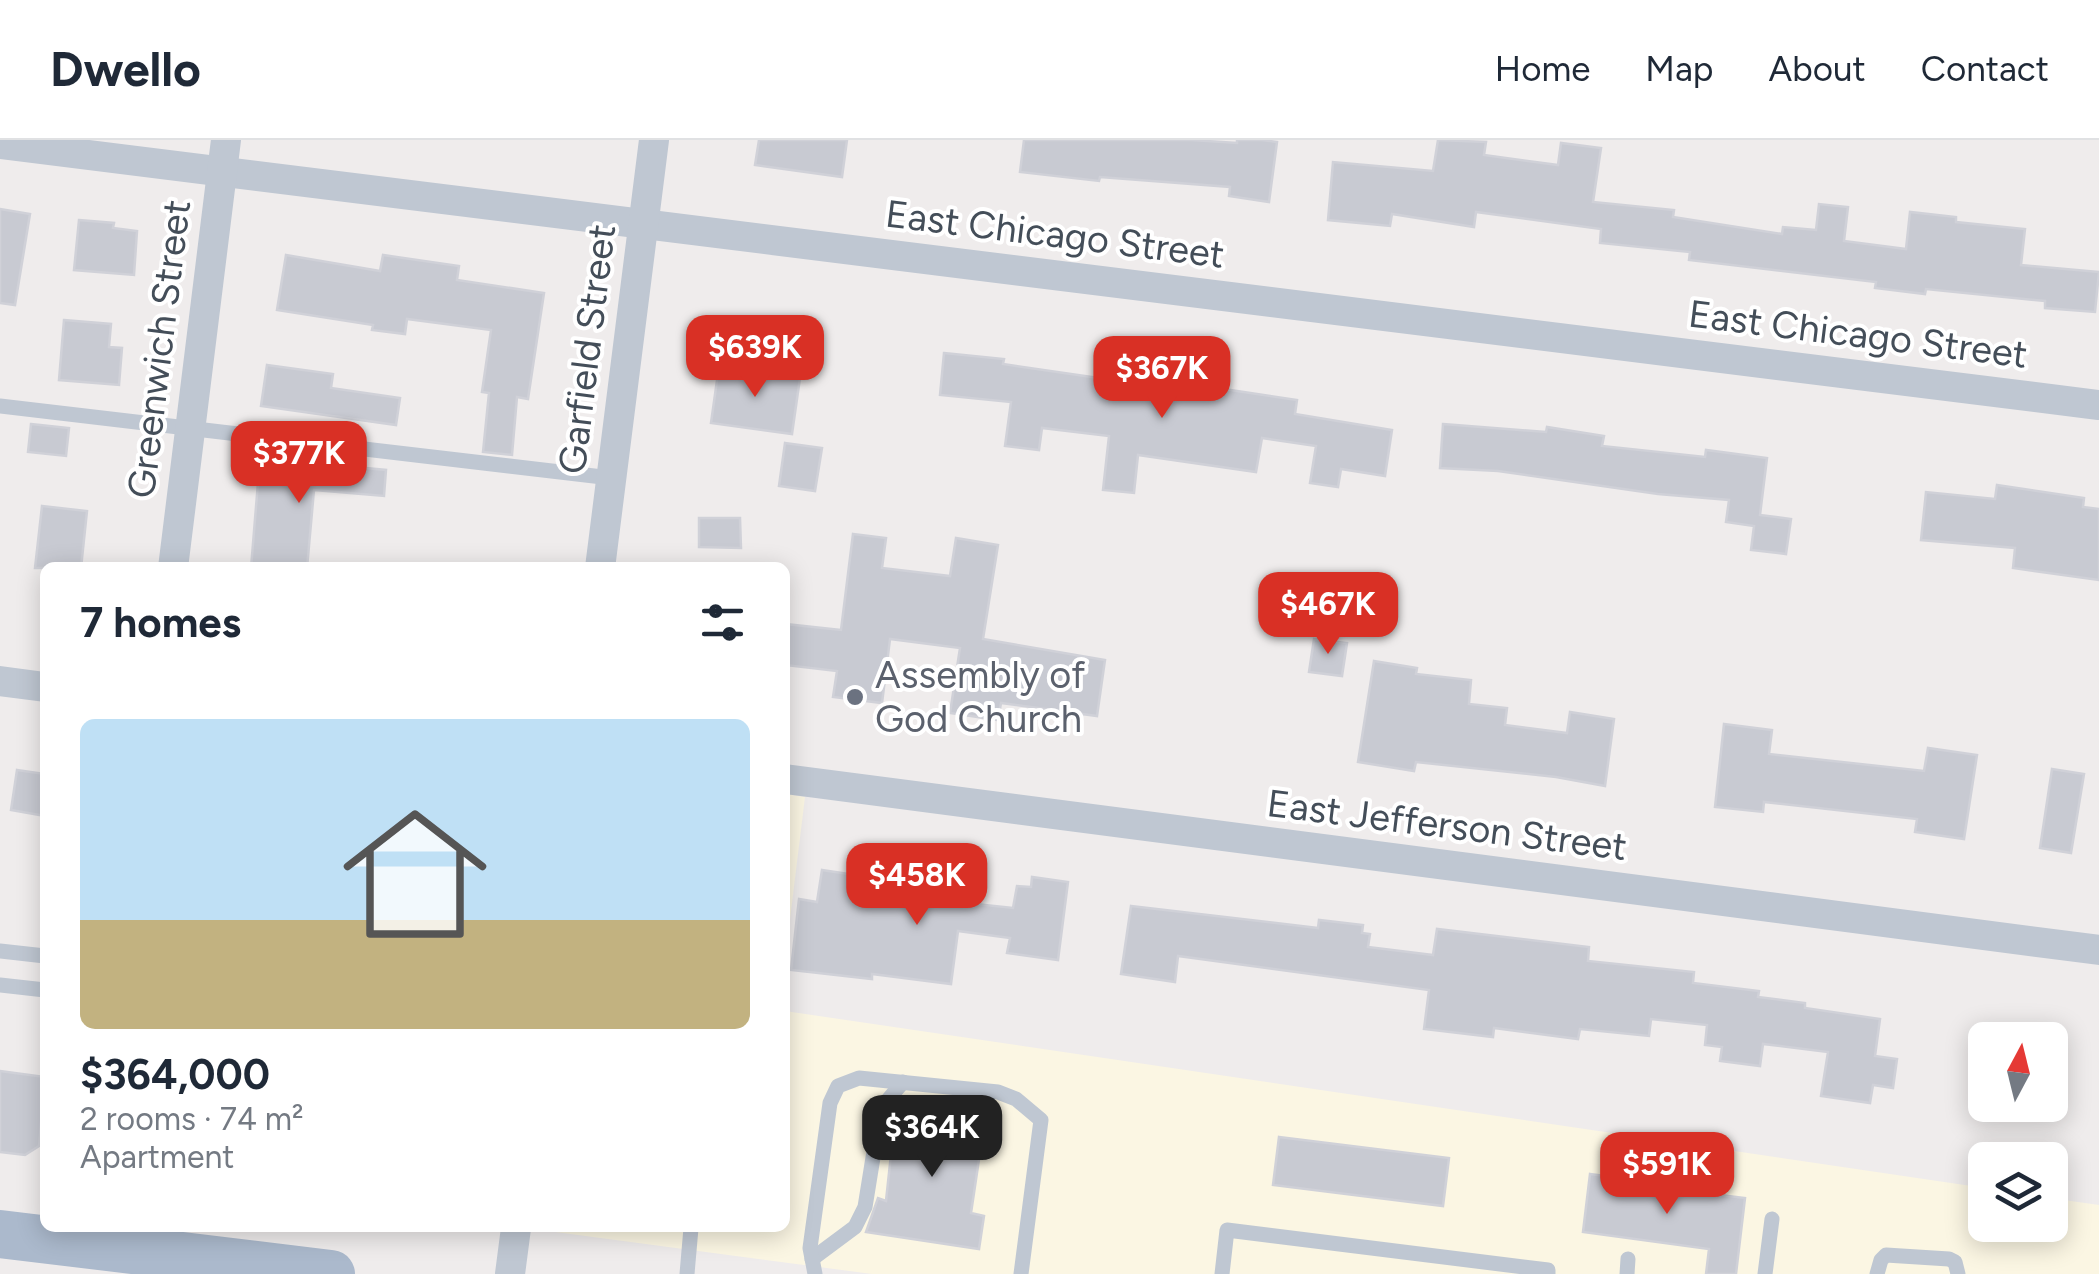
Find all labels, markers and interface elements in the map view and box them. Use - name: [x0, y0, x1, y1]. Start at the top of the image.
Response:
- text: Dwello: [50, 40, 201, 98]
- text: Home: [1495, 48, 1590, 90]
- text: Map: [1645, 48, 1714, 90]
- text: About: [1769, 48, 1866, 90]
- text: Contact: [1921, 48, 2049, 90]
- street label: East Chicago Street: [883, 190, 1227, 278]
- street label: Greenwich Street: [118, 197, 200, 501]
- street label: Garfield Street: [549, 222, 625, 476]
- street label: East Chicago Street: [1686, 290, 2030, 378]
- pin: $639K: [685, 315, 825, 400]
- text: $639K: [708, 328, 802, 366]
- pin: $367K: [1092, 336, 1232, 421]
- text: $367K: [1115, 349, 1209, 387]
- pin: $377K: [229, 421, 369, 506]
- text: $377K: [253, 434, 345, 472]
- pin: $467K: [1258, 572, 1398, 657]
- text: $467K: [1280, 585, 1376, 623]
- icon: filters: [695, 595, 750, 650]
- text: 7 homes: [80, 597, 241, 648]
- place label: Assembly of God Church: [875, 652, 1085, 742]
- marker: Assembly of God Church: [844, 686, 866, 708]
- street label: East Jefferson Street: [1265, 780, 1629, 870]
- icon: home: [325, 784, 505, 964]
- pin: $458K: [847, 843, 987, 928]
- text: $458K: [868, 856, 966, 894]
- north arrow: [1968, 1022, 2068, 1122]
- map controls: [1968, 1022, 2068, 1242]
- text: $364,000: [80, 1049, 270, 1100]
- pin: $364K: [862, 1095, 1002, 1180]
- text: 2 rooms · 74 m²: [80, 1100, 304, 1138]
- text: $364K: [884, 1108, 980, 1146]
- pin: $591K: [1597, 1132, 1737, 1217]
- text: Apartment: [80, 1138, 234, 1176]
- button: layers: [1968, 1142, 2068, 1242]
- text: $591K: [1622, 1145, 1712, 1183]

